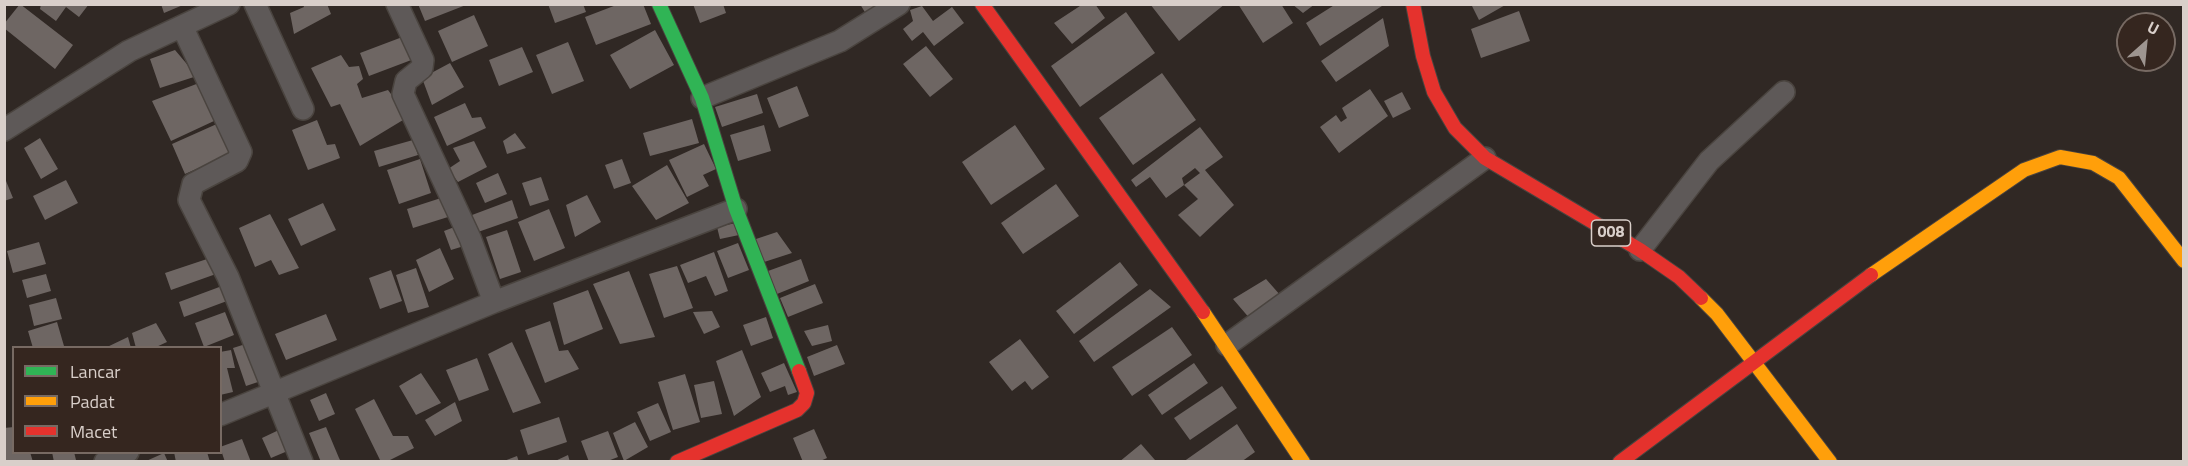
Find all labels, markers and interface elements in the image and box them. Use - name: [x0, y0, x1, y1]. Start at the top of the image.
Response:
- north arrow: [2116, 12, 2176, 72]
- text: U: [2143, 15, 2163, 41]
- road number: 008: [1592, 220, 1630, 246]
- legend: [12, 346, 222, 454]
- text: Lancar: [70, 358, 120, 385]
- text: Padat: [70, 388, 114, 415]
- text: Macet: [70, 418, 117, 445]

